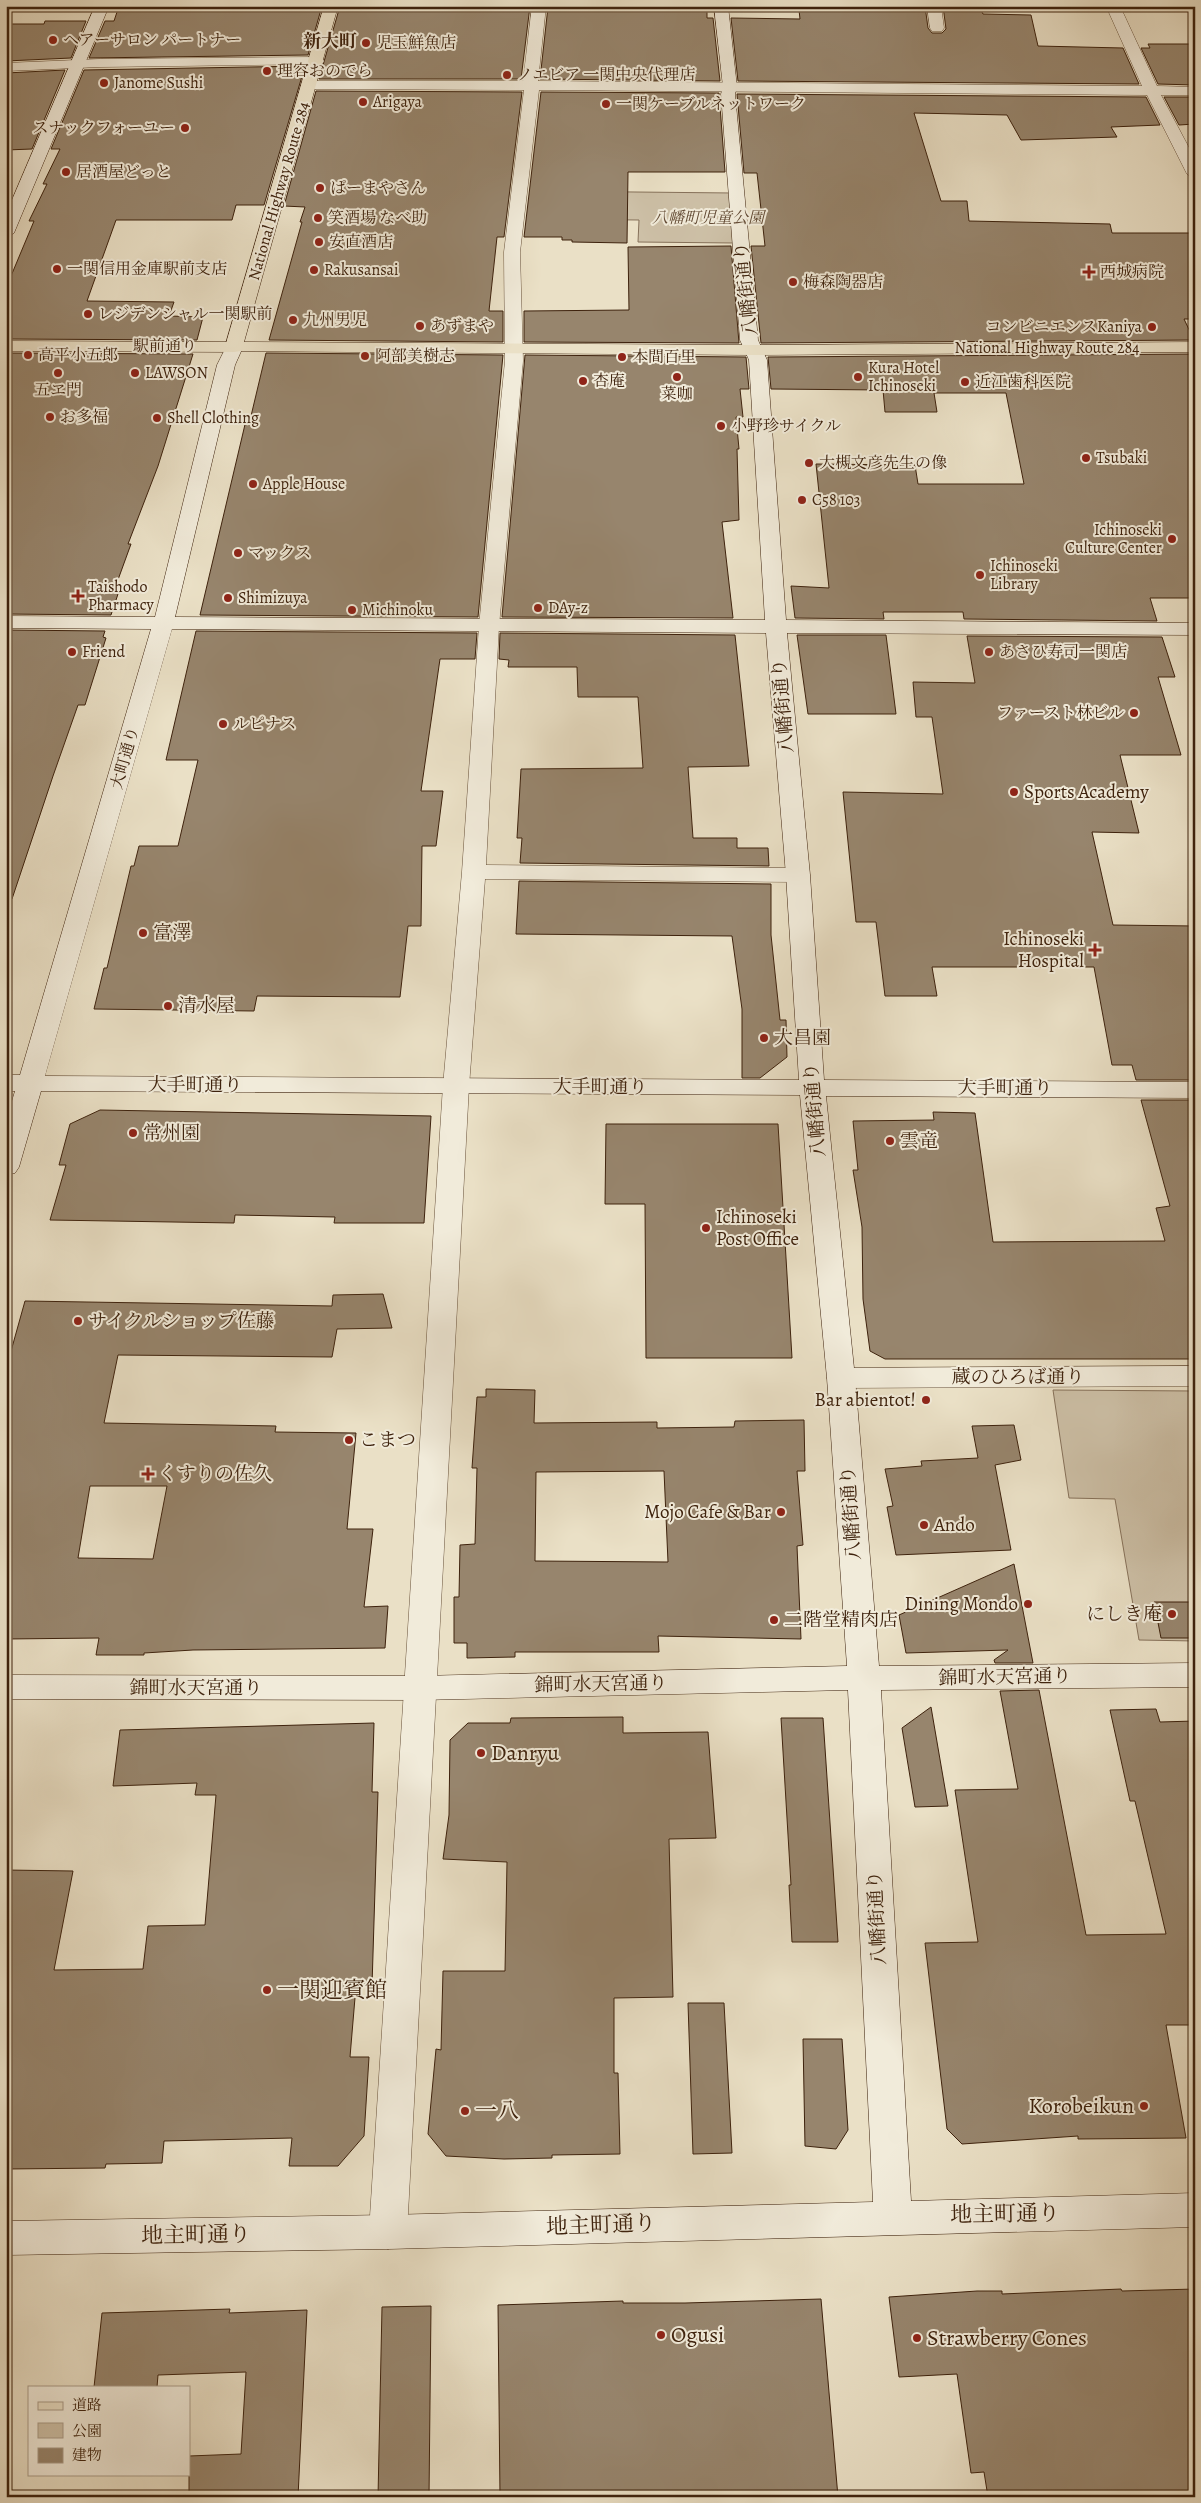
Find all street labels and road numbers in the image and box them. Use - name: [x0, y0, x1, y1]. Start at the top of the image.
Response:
- street label: National Highway Route 284: [243, 99, 315, 283]
- street label: 八幡街通り: [728, 240, 764, 338]
- street label: 駅前通り: [133, 335, 197, 357]
- street label: National Highway Route 284: [955, 337, 1140, 359]
- street label: 八幡街通り: [766, 658, 800, 754]
- street label: 大町通り: [106, 724, 144, 792]
- street label: 八幡街通り: [798, 1062, 832, 1158]
- street label: 大手町通り: [147, 1072, 243, 1098]
- street label: 大手町通り: [552, 1074, 648, 1100]
- street label: 大手町通り: [957, 1075, 1053, 1101]
- street label: 蔵のひろば通り: [951, 1364, 1085, 1390]
- street label: 八幡街通り: [835, 1465, 867, 1561]
- street label: 錦町水天宮通り: [938, 1663, 1072, 1691]
- street label: 錦町水天宮通り: [534, 1670, 668, 1698]
- street label: 錦町水天宮通り: [129, 1675, 263, 1701]
- street label: 八幡街通り: [862, 1870, 892, 1966]
- street label: 地主町通り: [950, 2198, 1060, 2230]
- street label: 地主町通り: [546, 2208, 656, 2242]
- street label: 地主町通り: [141, 2219, 251, 2251]

